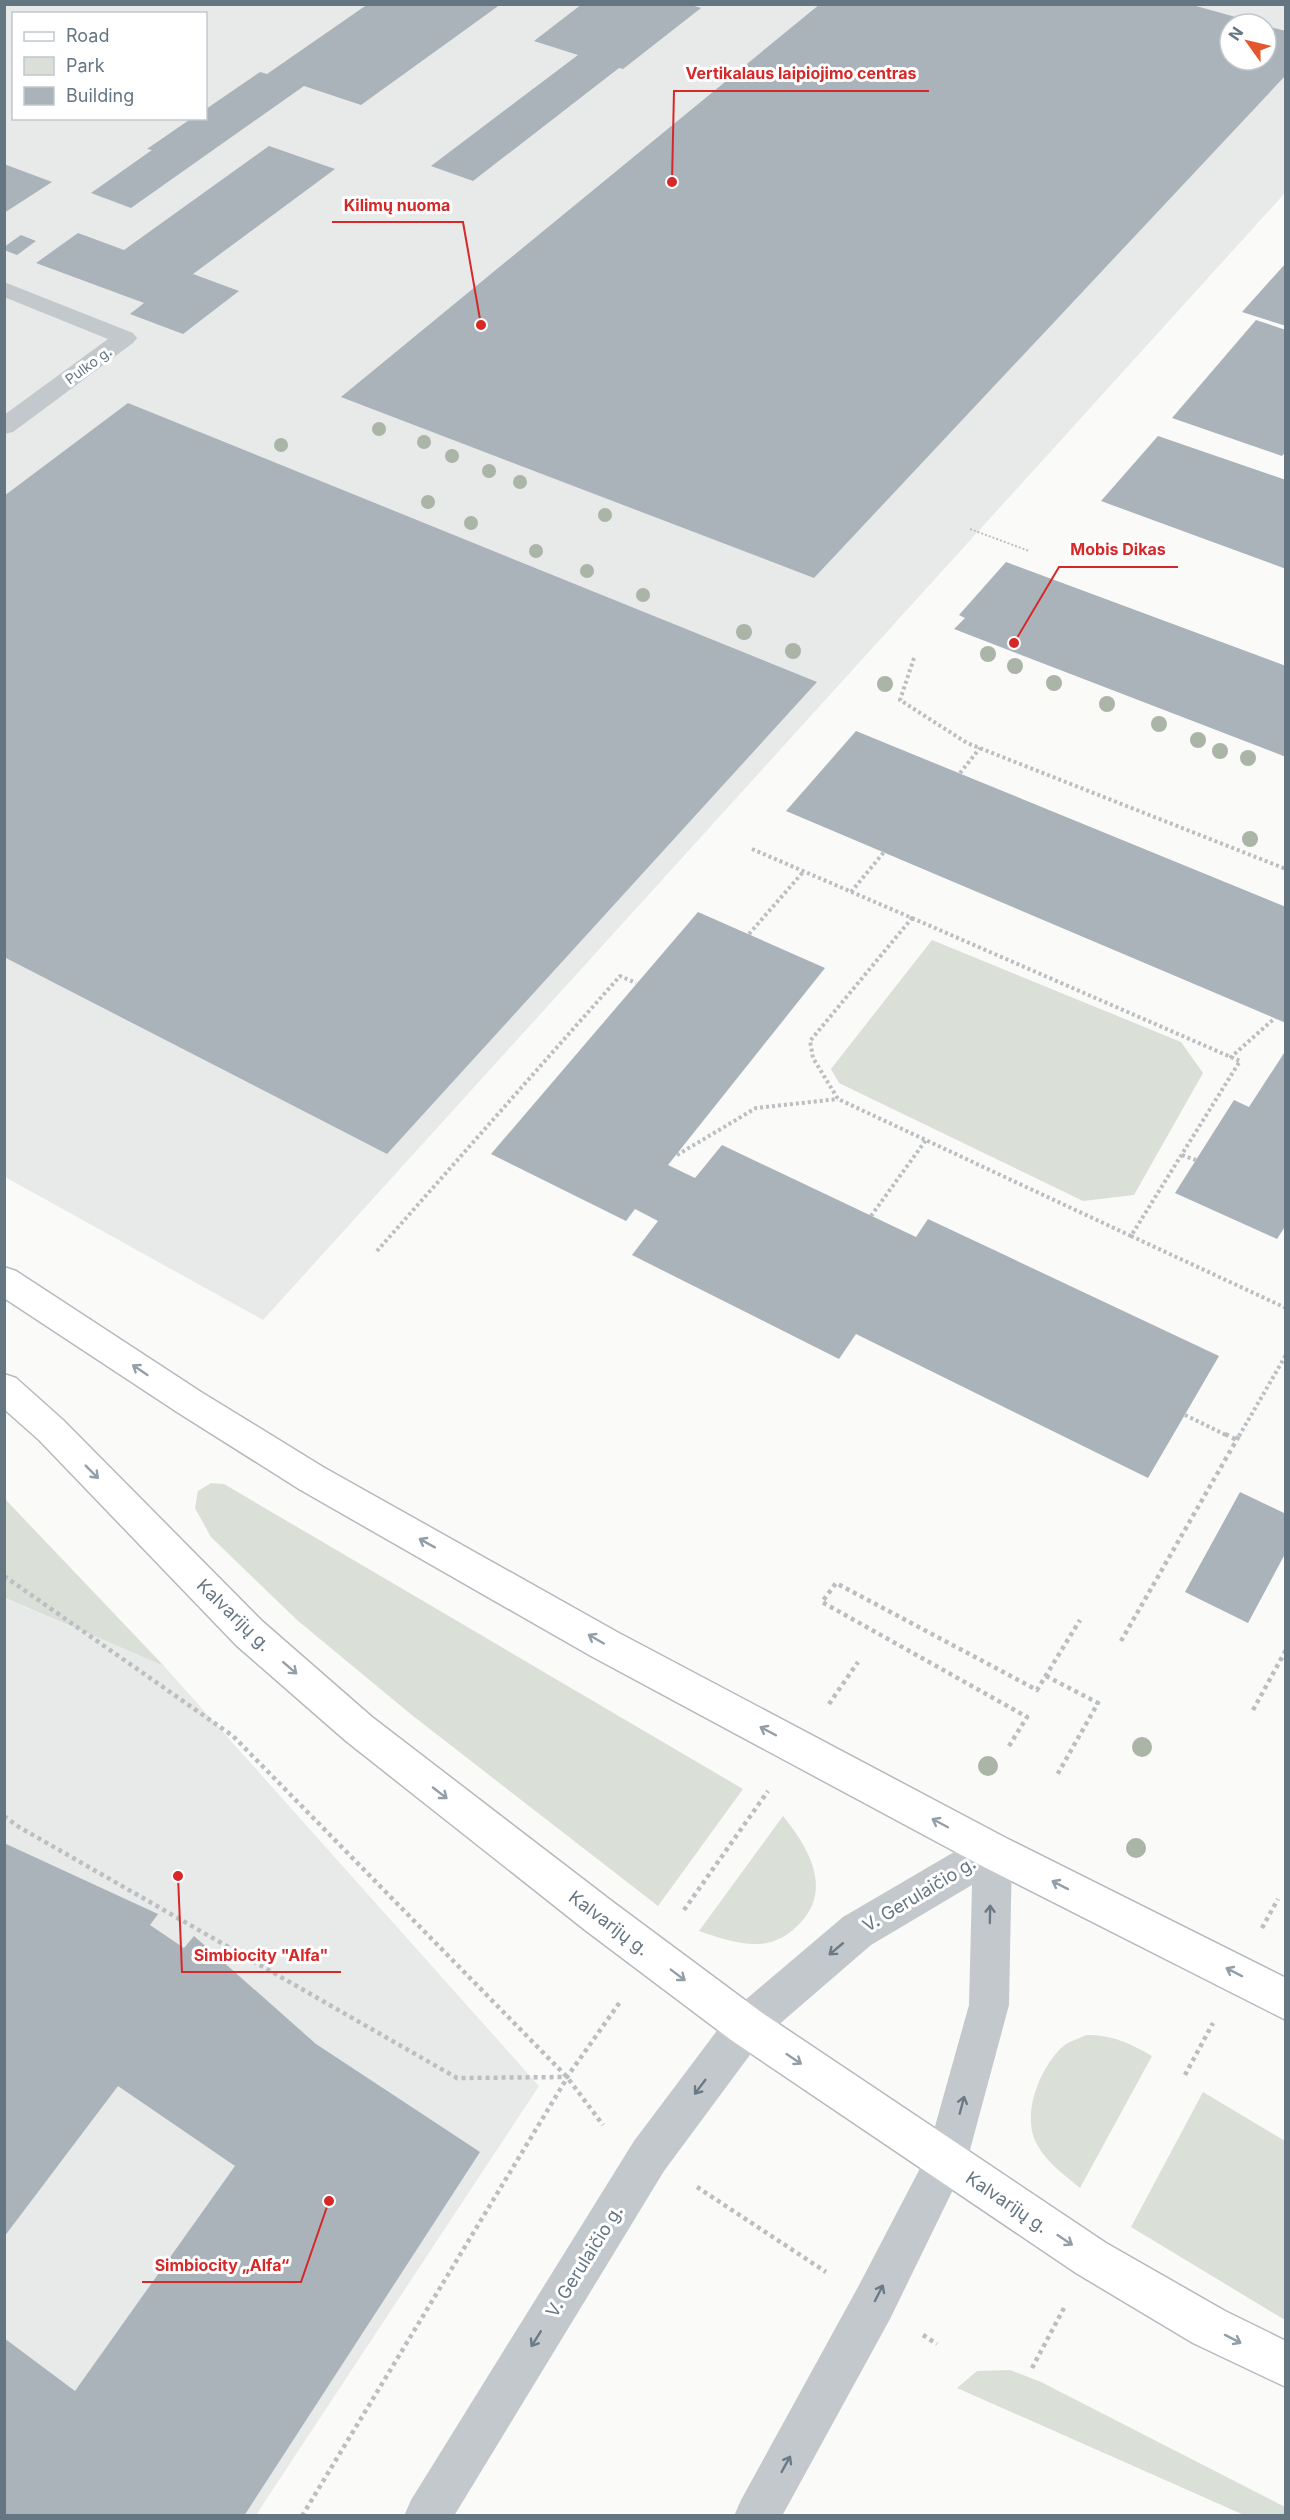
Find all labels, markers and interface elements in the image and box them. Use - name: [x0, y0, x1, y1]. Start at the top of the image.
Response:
- legend: [12, 12, 207, 120]
- north arrow: [1218, 12, 1278, 72]
- text: N: [1224, 23, 1247, 44]
- text: Road: [66, 25, 109, 46]
- text: Park: [66, 55, 105, 76]
- callout: Vertikalaus laipiojimo centras: [674, 57, 929, 91]
- text: Vertikalaus laipiojimo centras: [686, 63, 916, 83]
- text: Building: [66, 85, 134, 106]
- callout: Kilimų nuoma: [332, 188, 463, 222]
- text: Kilimų nuoma: [344, 195, 450, 215]
- street label: Pulko g.: [62, 343, 114, 387]
- callout: Mobis Dikas: [1059, 533, 1178, 567]
- text: Mobis Dikas: [1070, 539, 1166, 559]
- one-way arrow: [132, 1363, 149, 1375]
- one-way arrow: [85, 1465, 99, 1480]
- one-way arrow: [418, 1536, 435, 1548]
- street label: Kalvarijų g.: [193, 1575, 275, 1655]
- one-way arrow: [588, 1633, 605, 1645]
- one-way arrow: [282, 1661, 297, 1675]
- one-way arrow: [760, 1725, 777, 1737]
- one-way arrow: [432, 1786, 448, 1799]
- one-way arrow: [932, 1817, 949, 1829]
- street label: V. Gerulaičio g.: [859, 1852, 979, 1936]
- one-way arrow: [1052, 1879, 1069, 1891]
- street label: Kalvarijų g.: [565, 1886, 653, 1960]
- one-way arrow: [985, 1904, 996, 1924]
- callout: Simbiocity "Alfa": [182, 1938, 341, 1972]
- one-way arrow: [829, 1942, 844, 1956]
- text: Simbiocity "Alfa": [194, 1945, 328, 1965]
- one-way arrow: [1226, 1966, 1244, 1977]
- one-way arrow: [670, 1969, 686, 1982]
- one-way arrow: [786, 2052, 803, 2065]
- one-way arrow: [694, 2079, 706, 2095]
- one-way arrow: [956, 2096, 968, 2115]
- street label: Kalvarijų g.: [962, 2167, 1052, 2237]
- street label: V. Gerulaičio g.: [541, 2201, 627, 2321]
- one-way arrow: [1056, 2235, 1073, 2247]
- callout: Simbiocity „Alfa“: [142, 2248, 301, 2282]
- text: Simbiocity „Alfa“: [155, 2255, 289, 2275]
- one-way arrow: [874, 2285, 886, 2303]
- one-way arrow: [530, 2330, 542, 2347]
- one-way arrow: [1224, 2333, 1241, 2345]
- one-way arrow: [780, 2456, 792, 2473]

